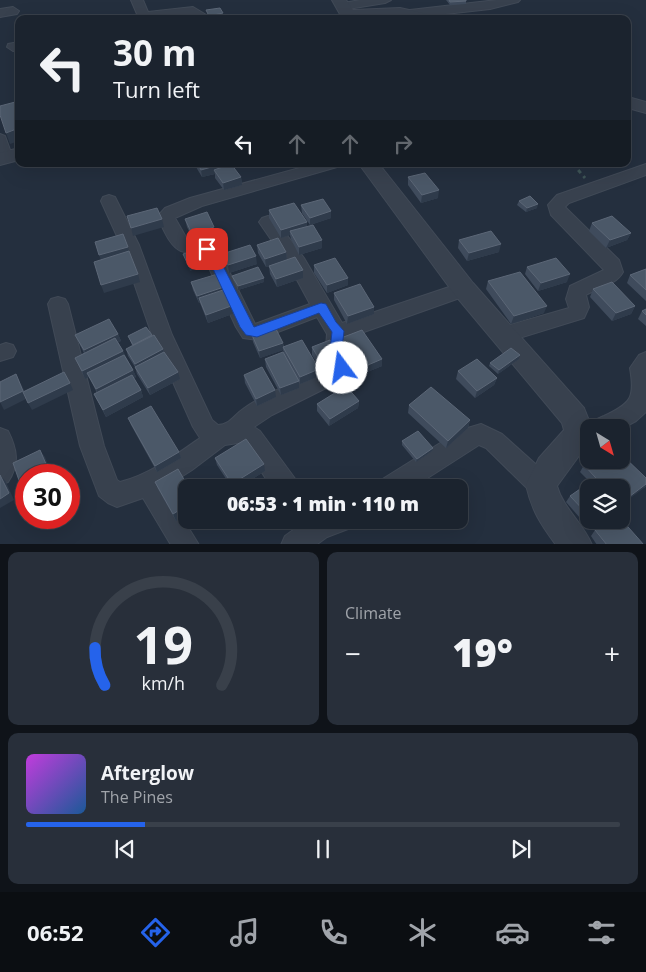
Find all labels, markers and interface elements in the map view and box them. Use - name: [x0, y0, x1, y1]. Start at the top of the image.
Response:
- text: 30 m: [113, 29, 196, 76]
- icon: left: [30, 35, 95, 100]
- text: Turn left: [113, 74, 200, 104]
- icon: left: [230, 130, 258, 158]
- icon: ahead: [283, 130, 311, 158]
- icon: ahead: [336, 130, 364, 158]
- icon: right: [389, 130, 417, 158]
- pin: [186, 228, 228, 270]
- icon: arrive: [193, 235, 221, 263]
- position arrow: [315, 341, 367, 393]
- north arrow: [580, 419, 630, 469]
- map controls: [580, 419, 630, 529]
- speed limit sign: 30: [15, 464, 80, 529]
- button: layers: [580, 479, 630, 529]
- text: 06:53 · 1 min · 110 m: [227, 491, 419, 517]
- text: Climate: [345, 602, 402, 624]
- text: 19: [134, 608, 193, 679]
- text: 19°: [452, 626, 513, 678]
- text: −: [345, 634, 361, 672]
- text: +: [604, 634, 620, 672]
- text: km/h: [142, 671, 185, 695]
- text: Afterglow: [101, 760, 194, 786]
- text: The Pines: [101, 786, 173, 808]
- icon: previous: [111, 835, 139, 863]
- icon: pause: [309, 835, 337, 863]
- icon: next: [507, 835, 535, 863]
- icon: directions: [138, 915, 173, 950]
- icon: music: [227, 915, 262, 950]
- icon: phone: [316, 915, 351, 950]
- icon: climate: [405, 915, 440, 950]
- icon: car: [495, 915, 530, 950]
- icon: filters: [584, 915, 619, 950]
- text: 06:52: [27, 917, 84, 947]

